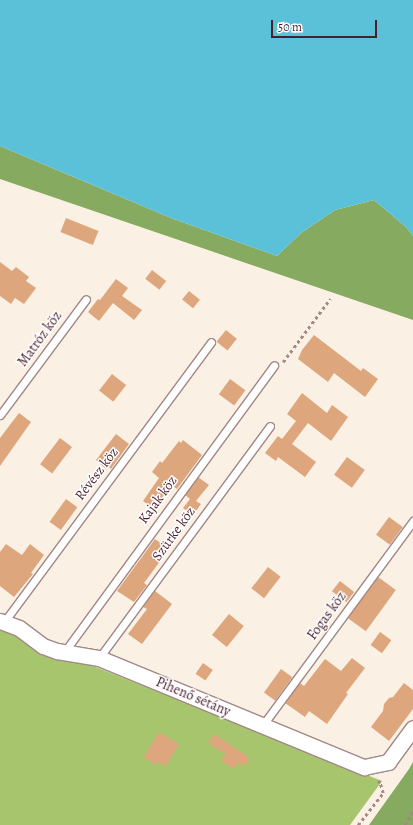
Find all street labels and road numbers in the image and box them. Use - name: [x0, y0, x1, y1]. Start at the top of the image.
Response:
- street label: Matróz köz: [14, 308, 66, 370]
- street label: Révész köz: [72, 444, 122, 504]
- street label: Kajak köz: [135, 473, 181, 527]
- street label: Szürke köz: [149, 504, 199, 564]
- street label: Fogas köz: [304, 589, 350, 643]
- street label: Pihenő sétány: [153, 674, 233, 720]

